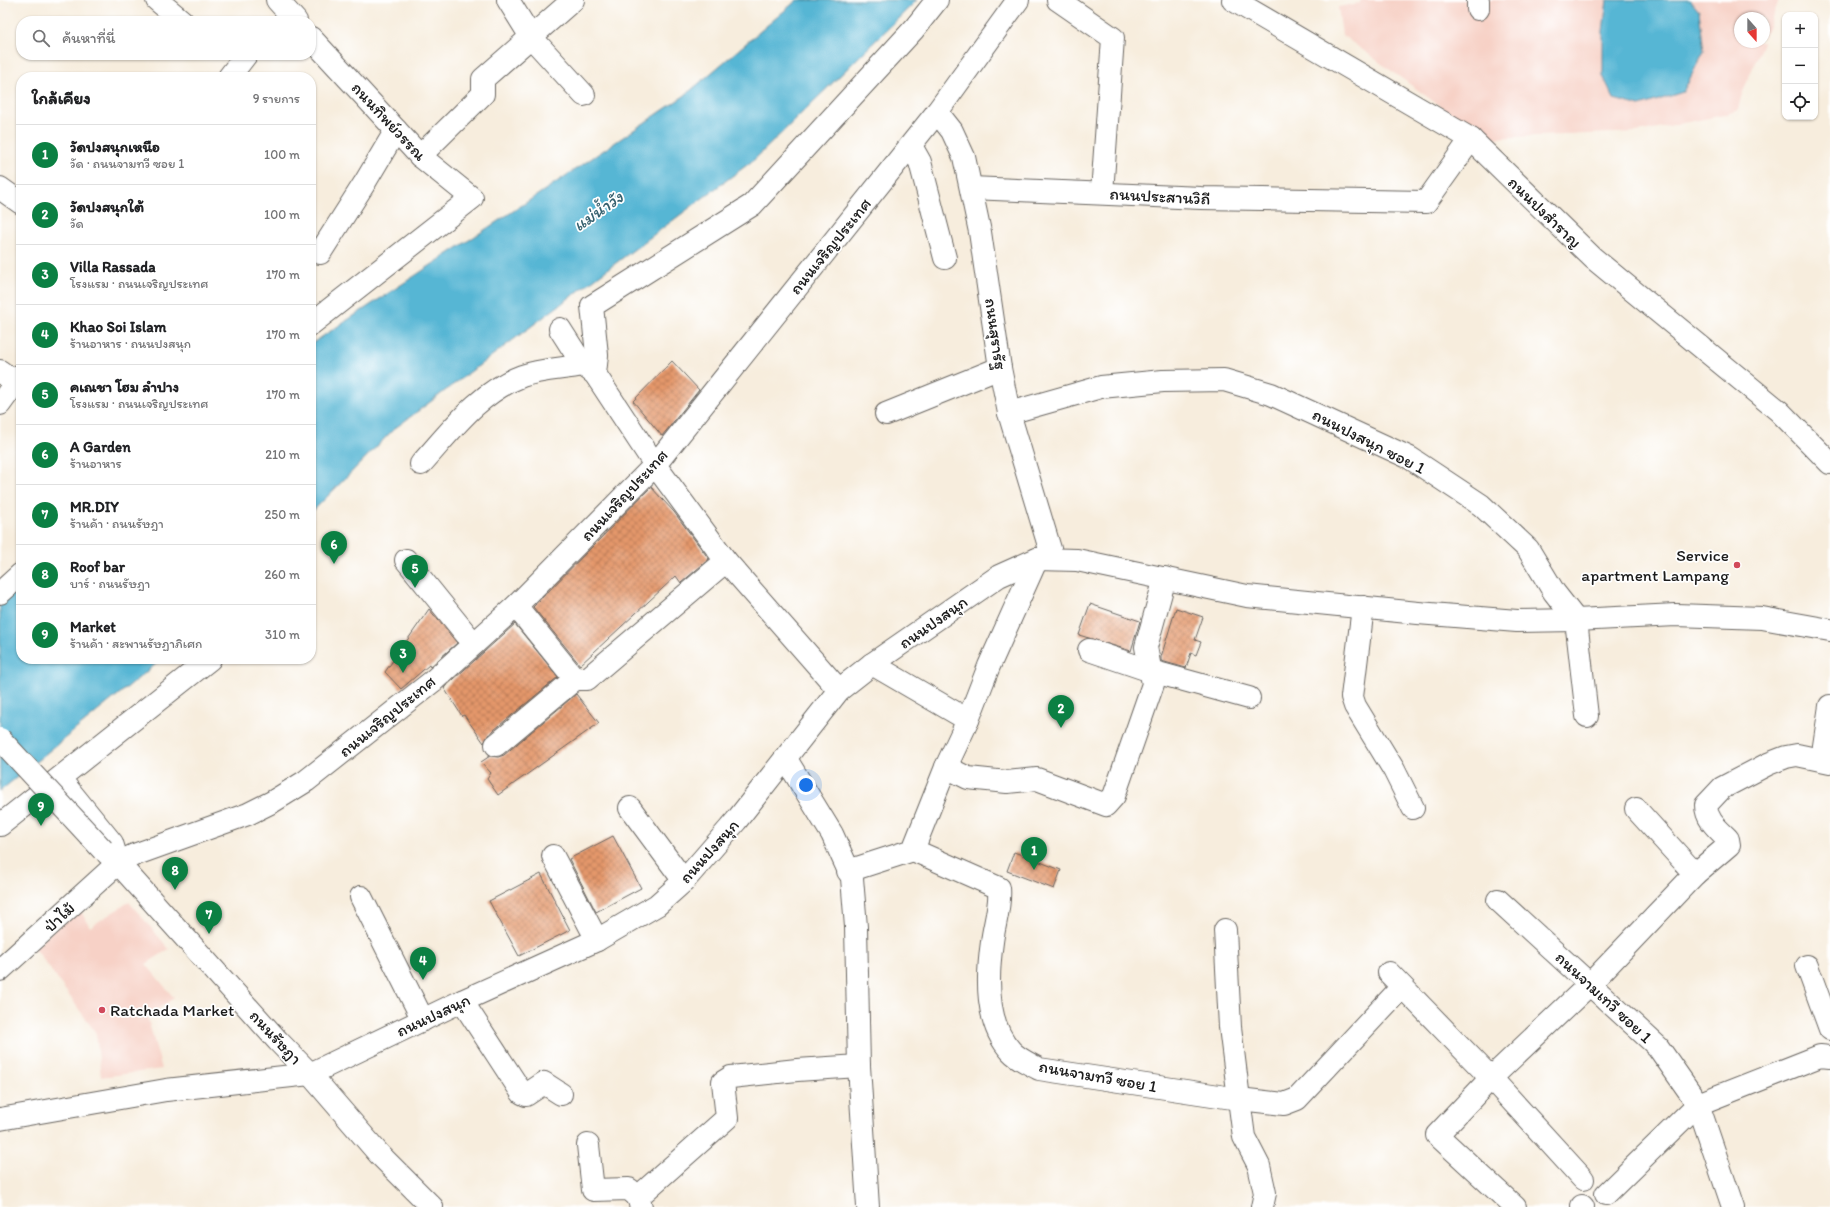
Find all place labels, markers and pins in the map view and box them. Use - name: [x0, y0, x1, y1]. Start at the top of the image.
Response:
- pin: 6: [321, 531, 347, 564]
- place label: Service apartment Lampang: [1581, 545, 1729, 585]
- pin: 5: [402, 555, 428, 588]
- marker: Service apartment Lampang: [1732, 560, 1742, 570]
- pin: 3: [390, 640, 416, 673]
- pin: 2: [1048, 695, 1074, 728]
- pin: 9: [28, 793, 54, 826]
- pin: 1: [1021, 837, 1047, 870]
- pin: 8: [162, 857, 188, 890]
- pin: 7: [196, 901, 222, 934]
- pin: 4: [410, 947, 436, 980]
- place label: Ratchada Market: [110, 1000, 235, 1020]
- marker: Ratchada Market: [97, 1005, 107, 1015]

